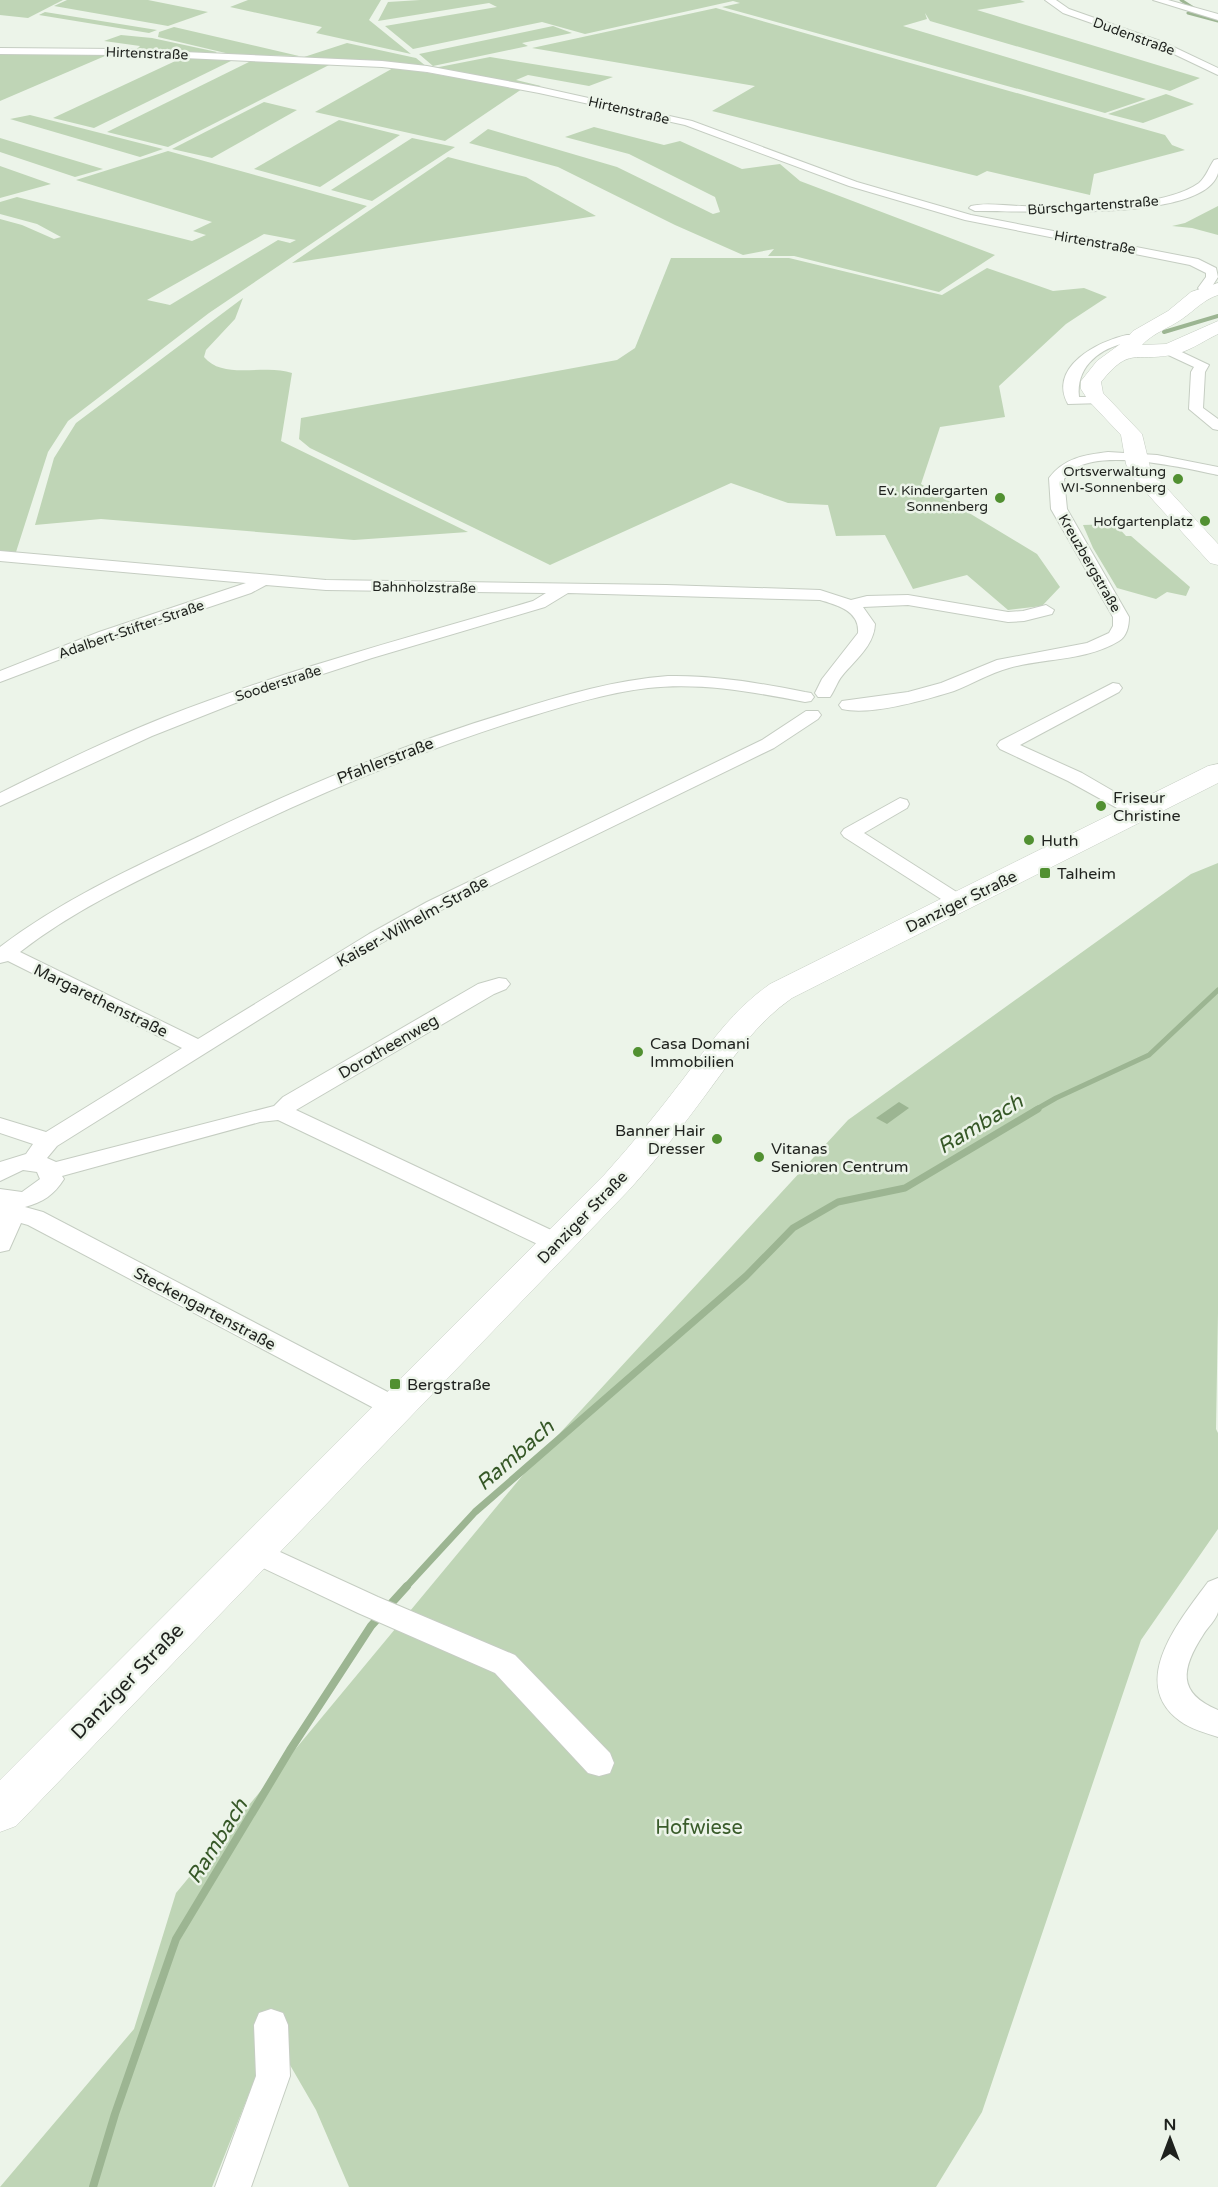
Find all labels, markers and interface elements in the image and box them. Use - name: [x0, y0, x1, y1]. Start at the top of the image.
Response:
- street label: Dudenstraße: [1091, 14, 1177, 59]
- street label: Hirtenstraße: [105, 44, 189, 63]
- street label: Hirtenstraße: [587, 93, 671, 128]
- street label: Bürschgartenstraße: [1027, 192, 1159, 219]
- street label: Hirtenstraße: [1053, 227, 1137, 258]
- place label: Ortsverwaltung WI-Sonnenberg: [1061, 463, 1166, 496]
- marker: Ortsverwaltung WI-Sonnenberg: [1171, 472, 1185, 486]
- place label: Ev. Kindergarten Sonnenberg: [878, 482, 988, 515]
- marker: Ev. Kindergarten Sonnenberg: [993, 491, 1007, 505]
- street label: Kreuzbergstraße: [1055, 511, 1125, 615]
- place label: Hofgartenplatz: [1093, 513, 1193, 530]
- marker: Hofgartenplatz: [1198, 514, 1212, 528]
- street label: Bahnholzstraße: [372, 578, 476, 597]
- street label: Adalbert-Stifter-Straße: [56, 596, 206, 662]
- street label: Sooderstraße: [233, 662, 323, 705]
- street label: Pfahlerstraße: [334, 733, 437, 789]
- place label: Friseur Christine: [1113, 788, 1181, 826]
- marker: Friseur Christine: [1094, 799, 1108, 813]
- place label: Huth: [1041, 831, 1078, 851]
- marker: Huth: [1022, 833, 1036, 847]
- place label: Talheim: [1057, 864, 1116, 884]
- street label: Danziger Straße: [902, 866, 1020, 938]
- marker: Talheim: [1038, 866, 1052, 880]
- street label: Kaiser-Wilhelm-Straße: [333, 872, 492, 972]
- street label: Margarethenstraße: [30, 960, 171, 1042]
- street label: Dorotheenweg: [335, 1010, 442, 1084]
- place label: Casa Domani Immobilien: [650, 1034, 750, 1072]
- marker: Casa Domani Immobilien: [631, 1045, 645, 1059]
- water label: Rambach: [933, 1089, 1028, 1160]
- place label: Banner Hair Dresser: [615, 1121, 706, 1159]
- marker: Banner Hair Dresser: [710, 1132, 724, 1146]
- place label: Vitanas Senioren Centrum: [771, 1139, 908, 1177]
- marker: Vitanas Senioren Centrum: [752, 1150, 766, 1164]
- street label: Danziger Straße: [533, 1167, 632, 1268]
- street label: Steckengartenstraße: [130, 1263, 279, 1355]
- place label: Bergstraße: [407, 1375, 491, 1395]
- marker: Bergstraße: [388, 1377, 402, 1391]
- water label: Rambach: [471, 1414, 560, 1496]
- street label: Danziger Straße: [66, 1619, 189, 1745]
- water label: Rambach: [182, 1793, 254, 1888]
- park label: Hofwiese: [655, 1816, 743, 1840]
- north arrow: [1140, 2109, 1200, 2169]
- text: N: [1164, 2115, 1176, 2135]

